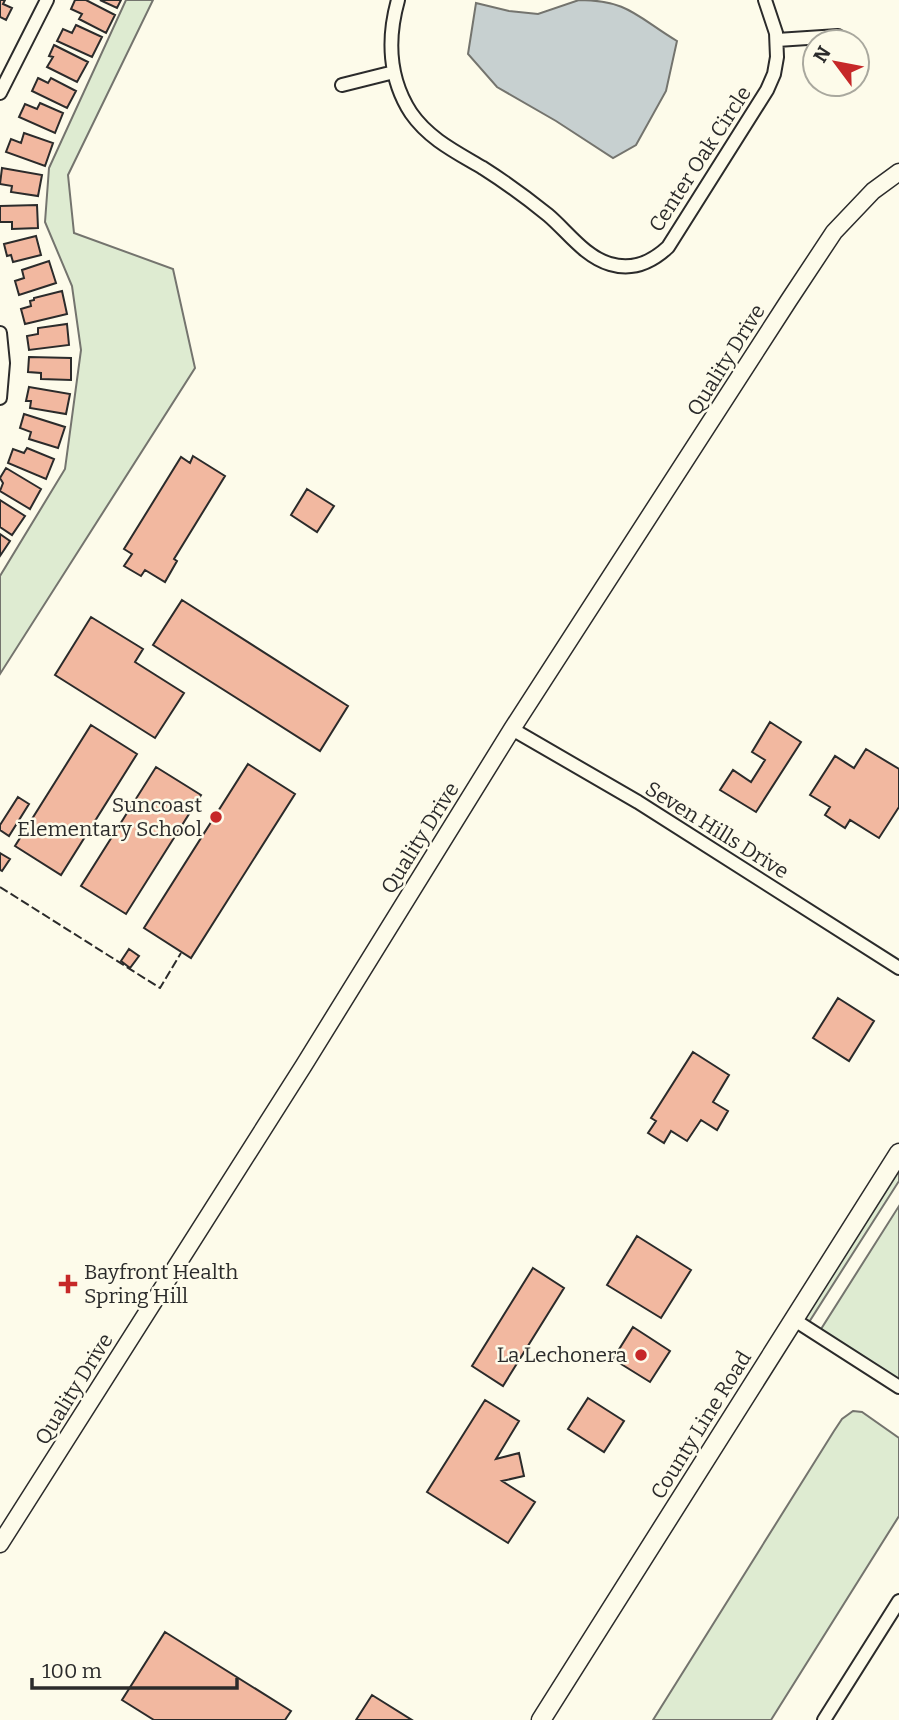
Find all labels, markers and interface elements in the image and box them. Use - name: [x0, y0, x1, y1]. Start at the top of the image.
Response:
- north arrow: [801, 28, 871, 98]
- text: N: [808, 42, 836, 67]
- street label: Center Oak Circle: [643, 81, 757, 237]
- street label: Quality Drive: [681, 299, 771, 421]
- street label: Seven Hills Drive: [641, 775, 793, 885]
- street label: Quality Drive: [375, 777, 465, 899]
- place label: Suncoast Elementary School: [17, 792, 202, 842]
- marker: Suncoast Elementary School: [208, 809, 224, 825]
- place label: Bayfront Health Spring Hill: [84, 1259, 238, 1309]
- marker: Bayfront Health Spring Hill: [58, 1274, 78, 1294]
- street label: Quality Drive: [29, 1328, 119, 1450]
- place label: La Lechonera: [497, 1342, 628, 1368]
- street label: County Line Road: [645, 1346, 757, 1504]
- marker: La Lechonera: [633, 1347, 649, 1363]
- scale bar: [32, 1646, 236, 1690]
- text: 100 m: [42, 1658, 102, 1684]

